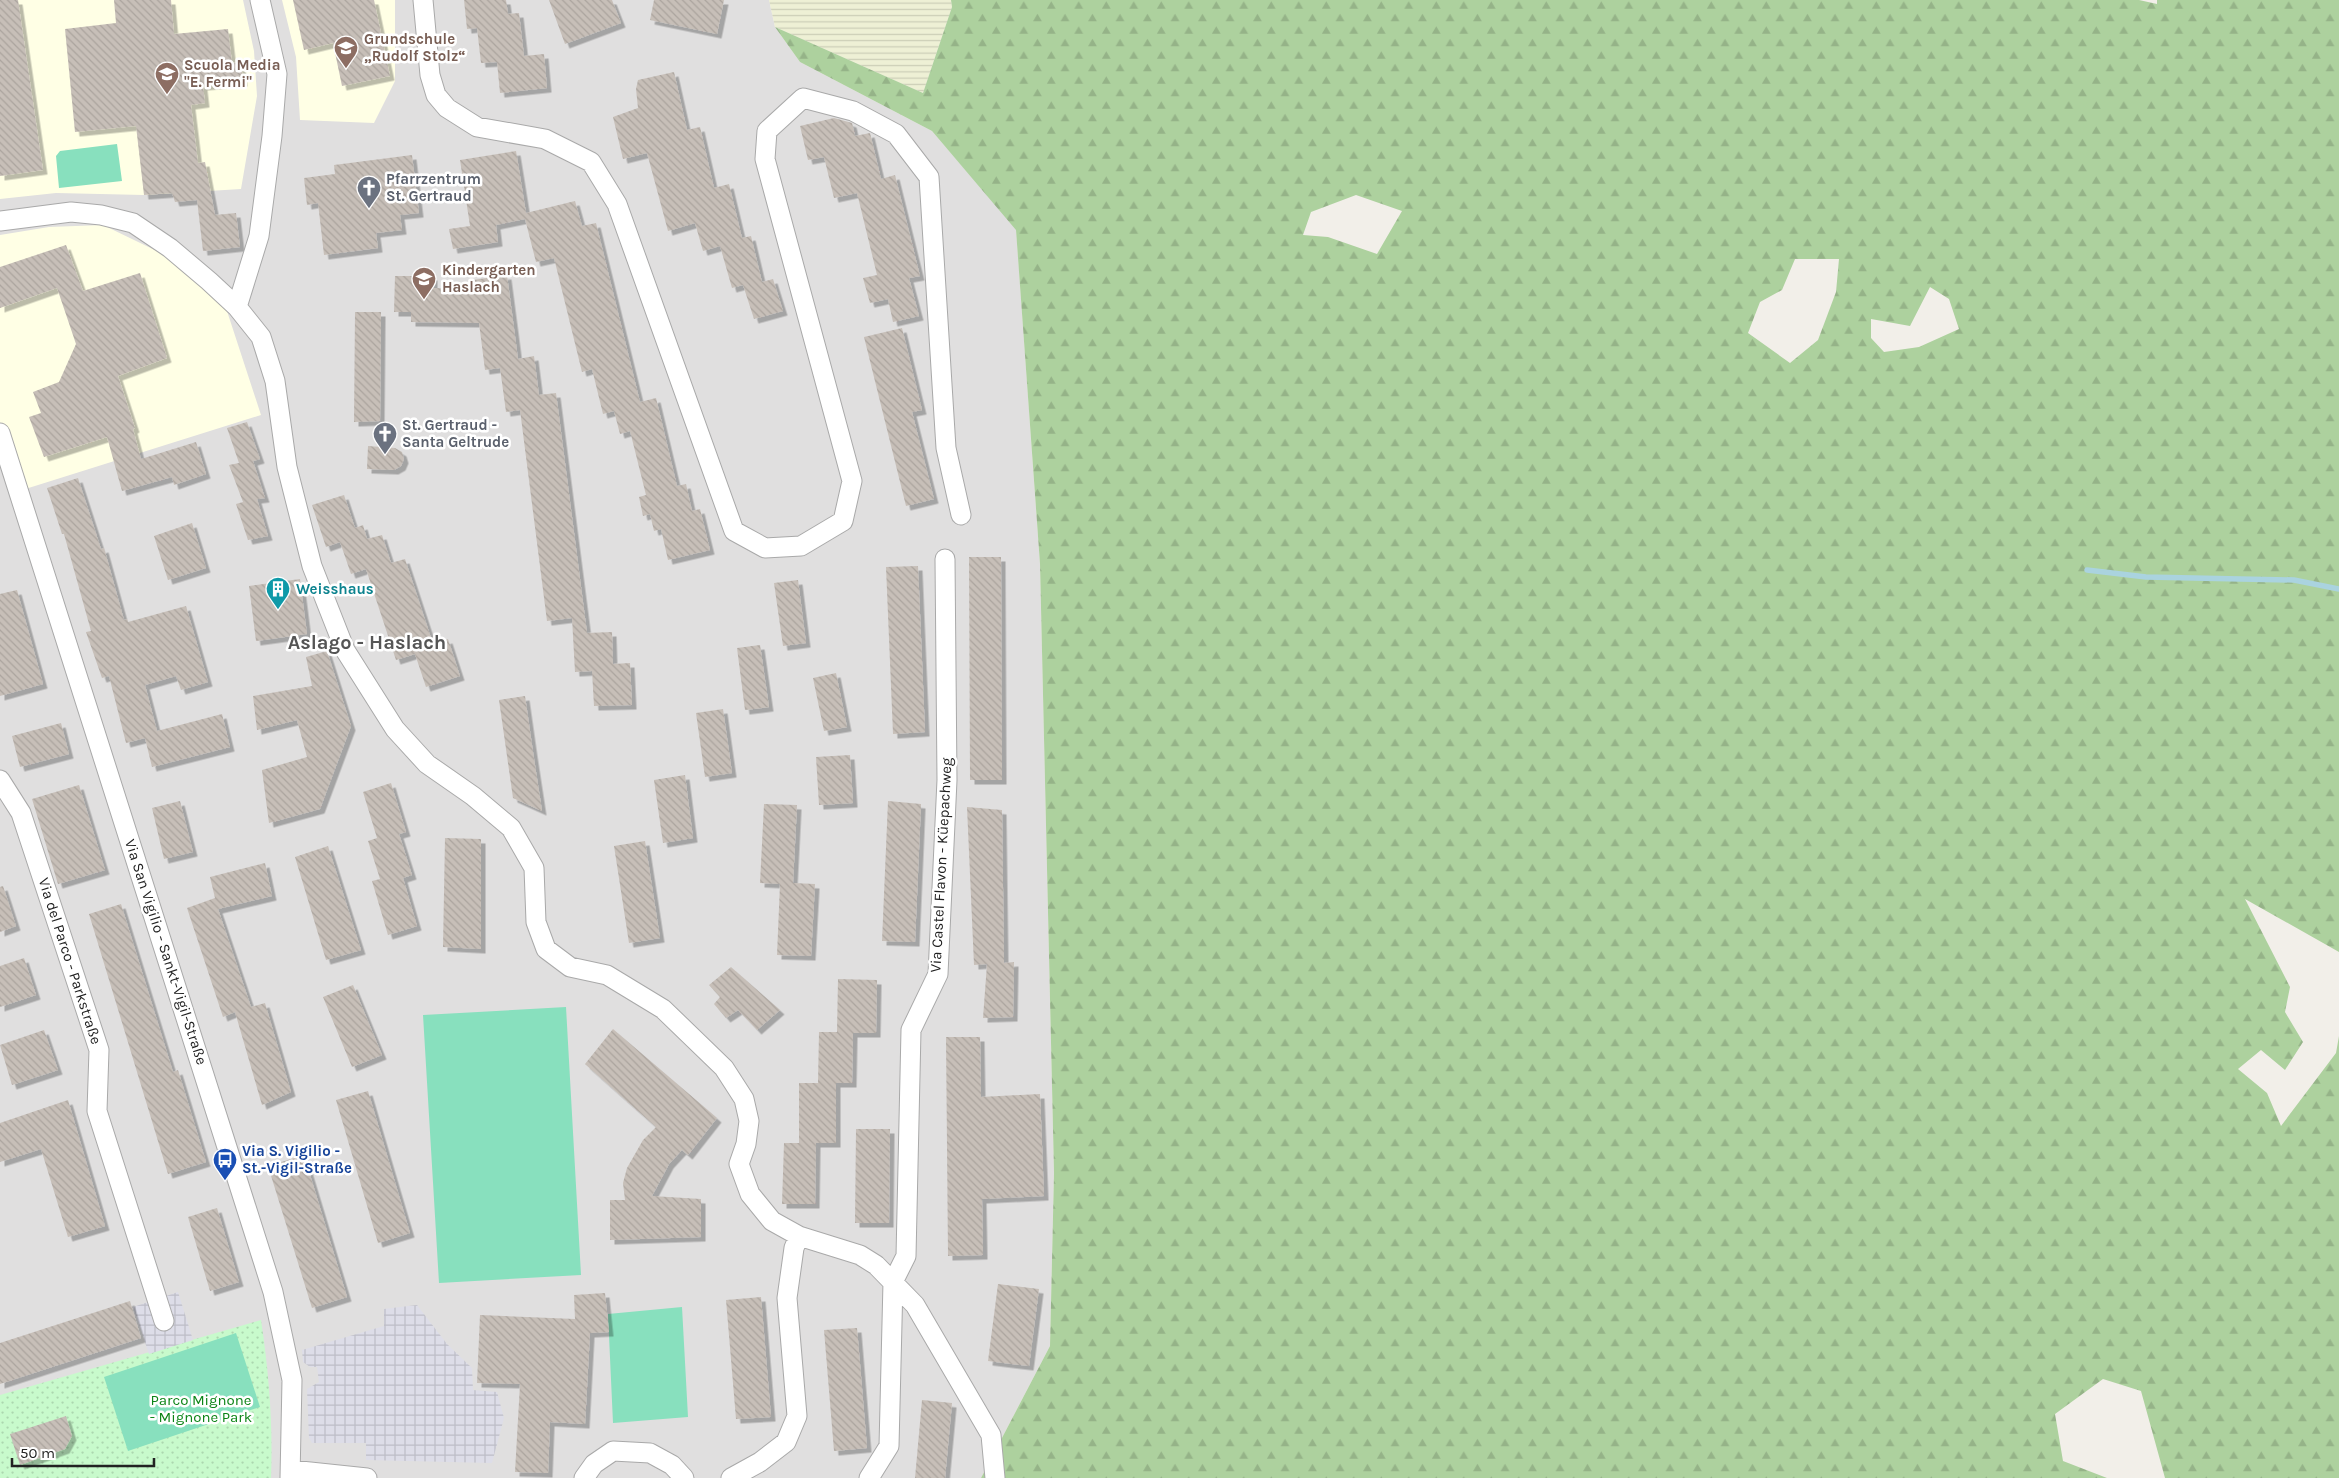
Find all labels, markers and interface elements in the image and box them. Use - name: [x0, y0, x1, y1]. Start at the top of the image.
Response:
- place label: Grundschule „Rudolf Stolz“: [364, 30, 466, 65]
- school or university icon: Grundschule „Rudolf Stolz“: [333, 35, 359, 69]
- place label: Scuola Media "E. Fermi": [184, 56, 281, 91]
- school or university icon: Scuola Media "E. Fermi": [154, 61, 180, 95]
- place label: Pfarrzentrum St. Gertraud: [386, 170, 481, 205]
- church icon: Pfarrzentrum St. Gertraud: [356, 175, 382, 209]
- place label: Kindergarten Haslach: [442, 261, 536, 296]
- school or university icon: Kindergarten Haslach: [411, 266, 437, 300]
- place label: St. Gertraud - Santa Geltrude: [402, 416, 509, 451]
- church icon: St. Gertraud - Santa Geltrude: [372, 421, 398, 455]
- building icon: Weisshaus: [265, 576, 291, 610]
- place label: Weisshaus: [296, 580, 374, 598]
- district label: Aslago - Haslach: [288, 631, 446, 654]
- street label: Via Castel Flavon - Küepachweg: [926, 756, 956, 973]
- street label: Via San Vigilio - Sankt-Vigil-Straße: [121, 837, 211, 1067]
- street label: Via del Parco - Parkstraße: [35, 876, 105, 1046]
- place label: Via S. Vigilio - St.-Vigil-Straße: [242, 1142, 352, 1177]
- bus stop icon: Via S. Vigilio - St.-Vigil-Straße: [212, 1147, 238, 1181]
- park label: Parco Mignone - Mignone Park: [150, 1391, 252, 1426]
- scale bar: [12, 1436, 155, 1468]
- text: 50 m: [20, 1444, 55, 1462]

